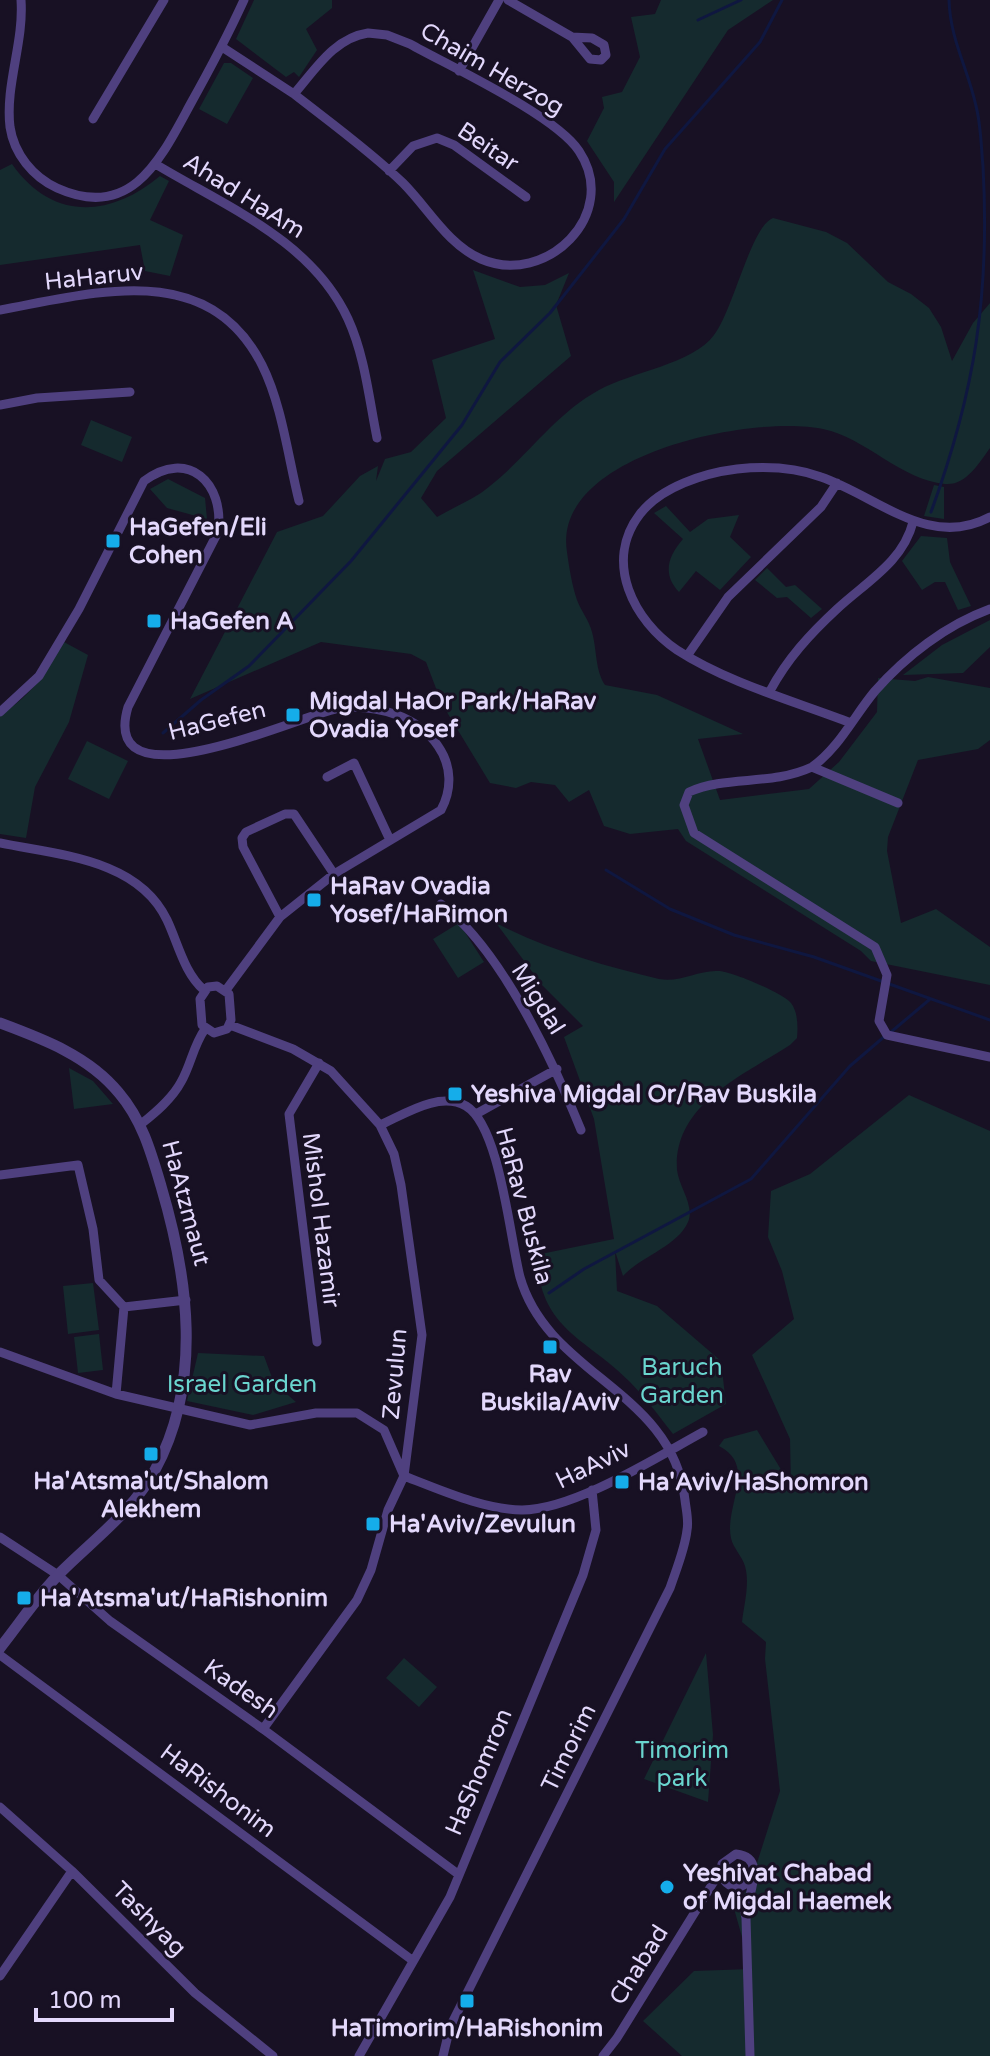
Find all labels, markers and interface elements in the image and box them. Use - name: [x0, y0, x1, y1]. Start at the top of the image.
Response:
- street label: Chaim Herzog: [415, 16, 569, 122]
- street label: Beitar: [452, 116, 525, 178]
- street label: Ahad HaAm: [178, 147, 310, 245]
- street label: HaHaruv: [43, 257, 145, 297]
- place label: HaGefen/Eli Cohen: [129, 513, 267, 570]
- marker: HaGefen/Eli Cohen: [104, 532, 122, 550]
- place label: HaGefen A: [170, 607, 294, 636]
- marker: HaGefen A: [145, 612, 163, 630]
- place label: Migdal HaOr Park/HaRav Ovadia Yosef: [309, 687, 597, 744]
- street label: HaGefen: [165, 695, 269, 747]
- marker: Migdal HaOr Park/HaRav Ovadia Yosef: [284, 706, 302, 724]
- place label: HaRav Ovadia Yosef/HaRimon: [330, 872, 508, 929]
- marker: HaRav Ovadia Yosef/HaRimon: [305, 891, 323, 909]
- street label: Migdal: [505, 958, 571, 1040]
- place label: Yeshiva Migdal Or/Rav Buskila: [471, 1080, 817, 1109]
- marker: Yeshiva Migdal Or/Rav Buskila: [446, 1085, 464, 1103]
- street label: HaRav Buskila: [489, 1124, 559, 1288]
- street label: Mishol Hazamir: [296, 1131, 346, 1310]
- street label: HaAtzmaut: [155, 1137, 217, 1269]
- street label: Zevulun: [377, 1327, 413, 1421]
- marker: Rav Buskila/Aviv: [541, 1338, 559, 1356]
- park label: Baruch Garden: [640, 1353, 724, 1410]
- place label: Rav Buskila/Aviv: [480, 1360, 620, 1417]
- park label: Israel Garden: [167, 1370, 317, 1399]
- street label: HaAviv: [551, 1434, 635, 1496]
- marker: Ha'Atsma'ut/Shalom Alekhem: [142, 1445, 160, 1463]
- place label: Ha'Atsma'ut/Shalom Alekhem: [33, 1467, 269, 1524]
- place label: Ha'Aviv/HaShomron: [638, 1468, 869, 1497]
- marker: Ha'Aviv/HaShomron: [613, 1473, 631, 1491]
- place label: Ha'Aviv/Zevulun: [389, 1510, 576, 1539]
- marker: Ha'Aviv/Zevulun: [364, 1515, 382, 1533]
- place label: Ha'Atsma'ut/HaRishonim: [40, 1584, 328, 1613]
- marker: Ha'Atsma'ut/HaRishonim: [15, 1589, 33, 1607]
- street label: Kadesh: [198, 1653, 284, 1725]
- street label: Timorim: [535, 1699, 603, 1797]
- street label: HaShomron: [439, 1704, 519, 1840]
- park label: Timorim park: [635, 1736, 729, 1793]
- street label: HaRishonim: [154, 1738, 282, 1844]
- place label: Yeshivat Chabad of Migdal Haemek: [683, 1859, 892, 1916]
- street label: Tashyag: [106, 1876, 192, 1962]
- marker: Yeshivat Chabad of Migdal Haemek: [658, 1878, 676, 1896]
- street label: Chabad: [603, 1920, 675, 2010]
- scale bar: [36, 1972, 172, 2022]
- text: 100 m: [48, 1986, 122, 2015]
- marker: HaTimorim/HaRishonim: [458, 1992, 476, 2010]
- place label: HaTimorim/HaRishonim: [331, 2014, 603, 2043]

